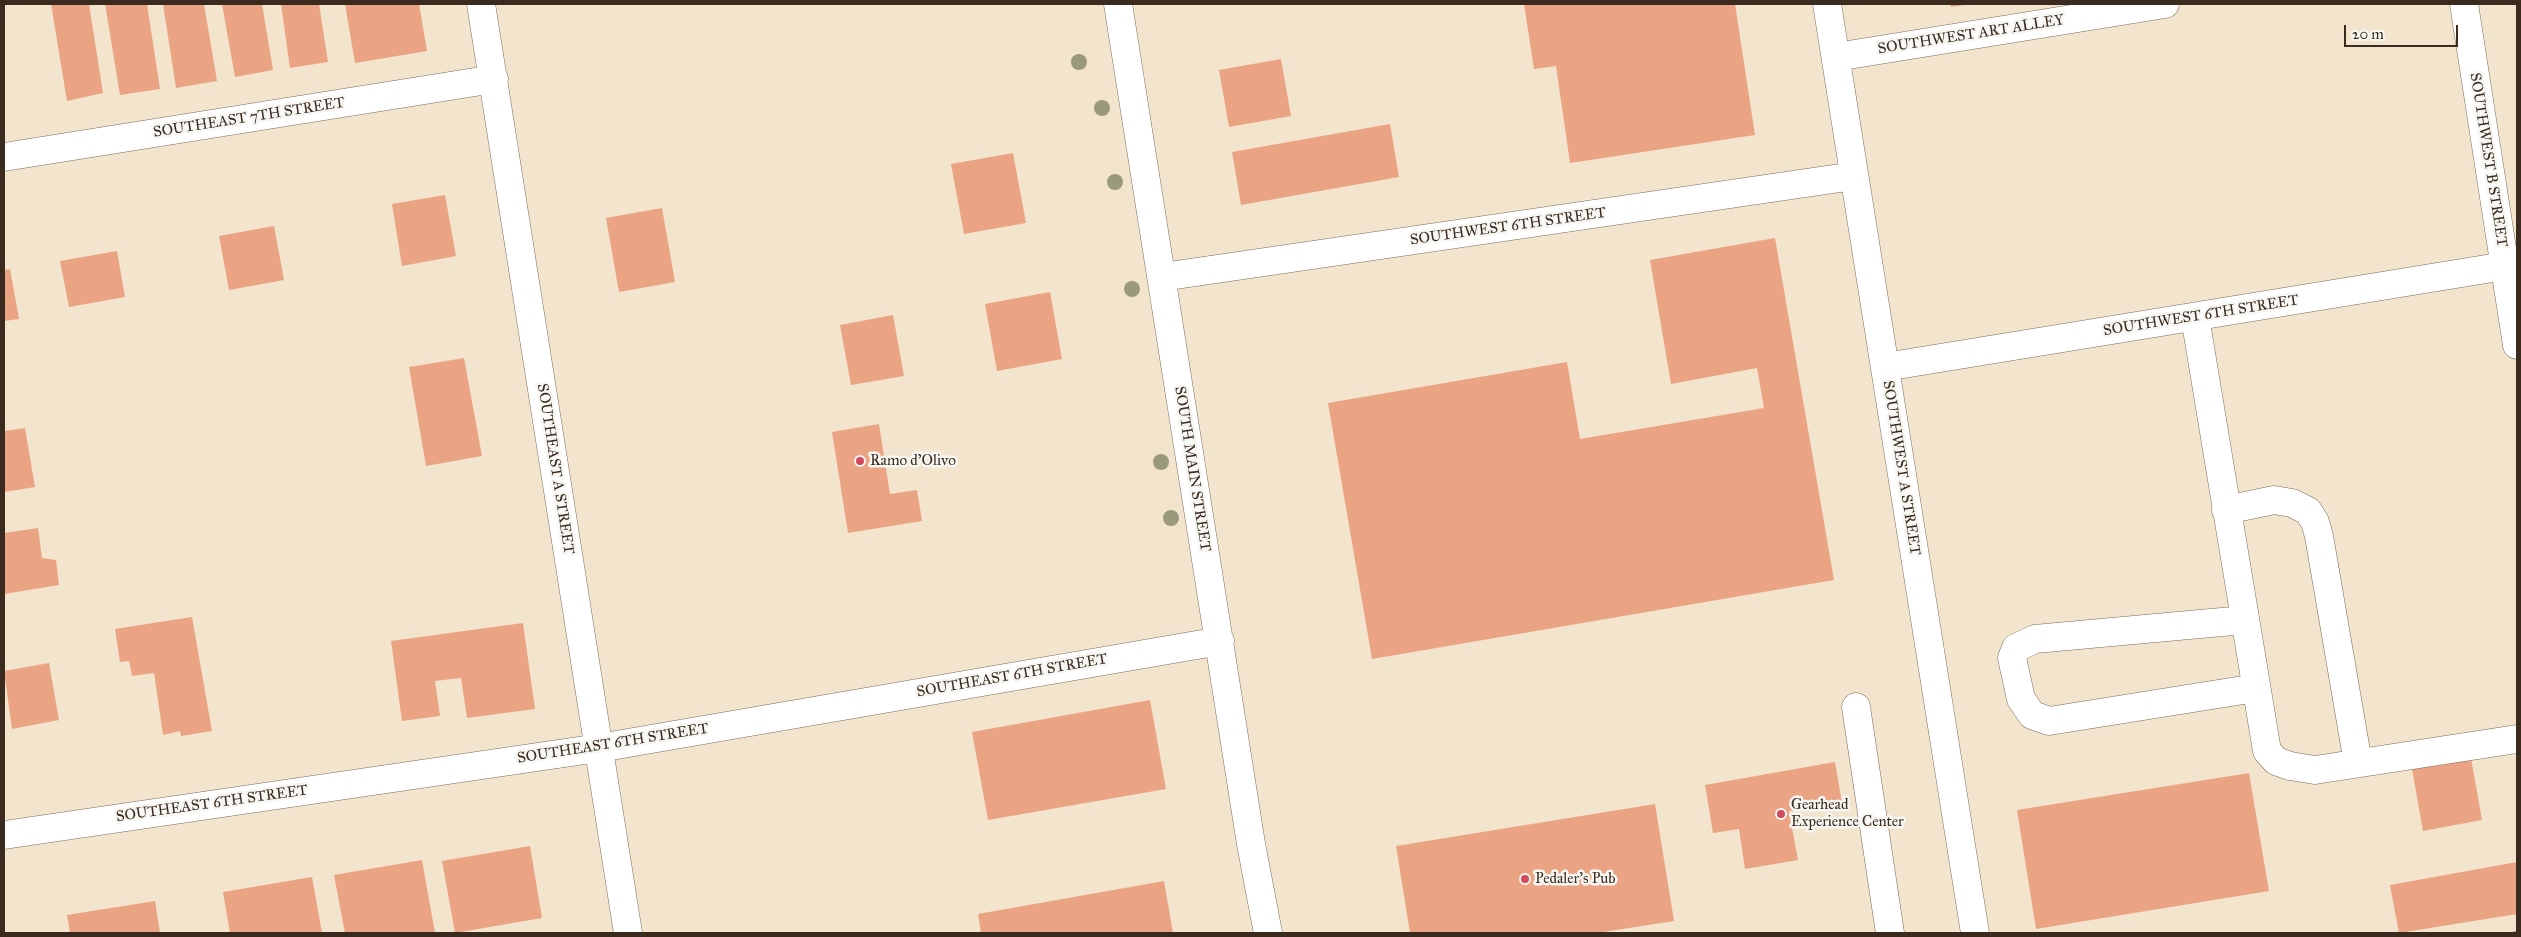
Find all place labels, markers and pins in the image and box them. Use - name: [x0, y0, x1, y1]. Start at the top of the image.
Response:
- place label: Ramo d'Olivo: [870, 452, 956, 470]
- marker: Ramo d'Olivo: [854, 455, 866, 467]
- place label: Gearhead Experience Center: [1791, 796, 1904, 831]
- marker: Gearhead Experience Center: [1775, 808, 1787, 820]
- place label: Pedaler's Pub: [1535, 870, 1616, 888]
- marker: Pedaler's Pub: [1519, 873, 1531, 885]

